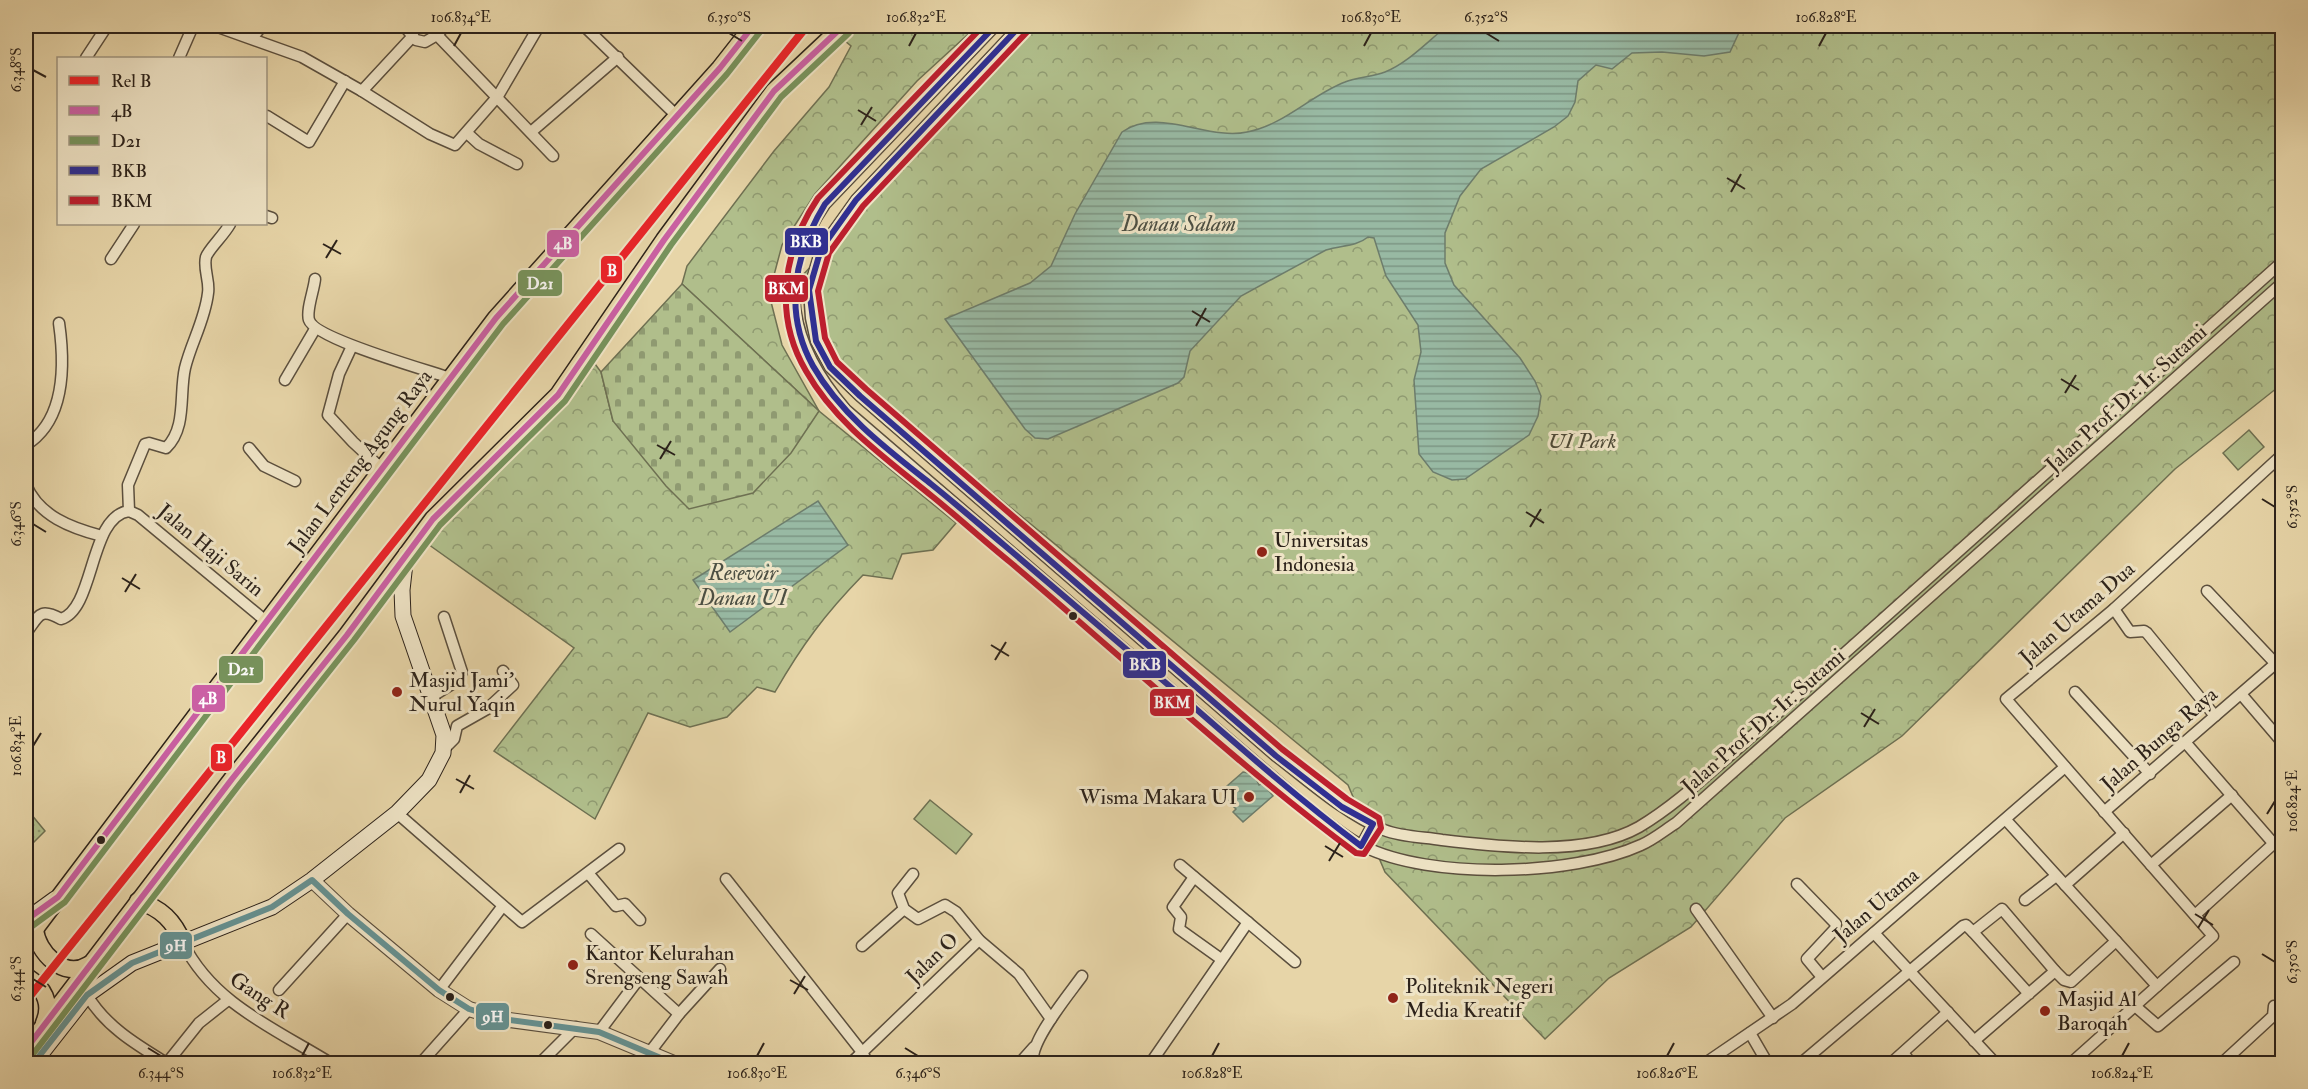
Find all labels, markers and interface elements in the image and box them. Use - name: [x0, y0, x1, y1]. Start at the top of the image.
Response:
- text: 106.834°E: [431, 8, 491, 27]
- text: 6.350°S: [707, 8, 751, 27]
- text: 106.832°E: [886, 8, 946, 27]
- text: 106.830°E: [1341, 8, 1401, 27]
- text: 6.352°S: [1464, 8, 1508, 27]
- text: 106.828°E: [1795, 8, 1857, 27]
- text: 6.348°S: [7, 48, 26, 92]
- legend: [57, 57, 267, 225]
- text: Rel B: [111, 70, 151, 93]
- text: 4B: [111, 100, 133, 123]
- text: D21: [111, 130, 141, 153]
- text: BKB: [111, 160, 147, 183]
- text: BKM: [111, 190, 153, 213]
- water label: Danau Salam: [1121, 210, 1236, 238]
- line badge: BKB: [784, 227, 829, 256]
- line badge: 4B: [546, 229, 580, 258]
- text: BKB: [790, 232, 822, 252]
- text: 4B: [552, 234, 573, 254]
- line badge: B: [600, 255, 623, 284]
- text: B: [607, 261, 617, 281]
- line badge: D21: [517, 269, 563, 297]
- text: D21: [527, 274, 554, 294]
- line badge: BKM: [764, 274, 809, 303]
- text: BKM: [767, 279, 805, 299]
- street label: Jalan Prof. Dr. Ir. Sutami: [2039, 318, 2213, 479]
- street label: Jalan Lenteng Agung Raya: [282, 364, 439, 559]
- park label: UI Park: [1548, 428, 1616, 455]
- text: 6.352°S: [2283, 485, 2302, 529]
- street label: Jalan Haji Sarin: [151, 497, 270, 603]
- text: 6.346°S: [7, 501, 26, 547]
- place label: Universitas Indonesia: [1274, 527, 1368, 578]
- marker: Universitas Indonesia: [1255, 545, 1269, 559]
- street label: Jalan Utama Dua: [2013, 556, 2141, 672]
- water label: Resevoir Danau UI: [698, 559, 791, 612]
- unlabelled marker: [1067, 610, 1079, 622]
- street label: Jalan Prof. Dr. Ir. Sutami: [1675, 643, 1851, 801]
- line badge: BKB: [1122, 650, 1167, 679]
- line badge: D21: [218, 655, 264, 684]
- text: BKB: [1129, 655, 1161, 675]
- text: D21: [228, 660, 255, 680]
- place label: Masjid Jami' Nurul Yaqin: [409, 667, 515, 718]
- street label: Jalan Bunga Raya: [2095, 681, 2224, 798]
- line badge: 4B: [191, 684, 226, 713]
- marker: Masjid Jami' Nurul Yaqin: [390, 685, 404, 699]
- line badge: BKM: [1149, 688, 1195, 717]
- text: 4B: [197, 689, 218, 709]
- text: BKM: [1153, 693, 1191, 713]
- text: 106.834°E: [7, 716, 26, 776]
- line badge: B: [210, 743, 233, 772]
- text: B: [216, 748, 226, 768]
- text: 106.824°E: [2283, 770, 2302, 832]
- place label: Wisma Makara UI: [1078, 784, 1237, 811]
- marker: Wisma Makara UI: [1242, 790, 1256, 804]
- unlabelled marker: [95, 834, 107, 846]
- street label: Jalan Utama: [1827, 862, 1925, 950]
- street label: Jalan O: [900, 927, 964, 991]
- line badge: 9H: [159, 931, 193, 960]
- text: 9H: [163, 936, 187, 956]
- place label: Kantor Kelurahan Srengseng Sawah: [585, 940, 735, 991]
- text: 6.350°S: [2283, 940, 2302, 984]
- text: 6.344°S: [7, 956, 26, 1002]
- marker: Kantor Kelurahan Srengseng Sawah: [566, 958, 580, 972]
- street label: Gang R: [224, 966, 296, 1025]
- place label: Politeknik Negeri Media Kreatif: [1405, 973, 1554, 1024]
- place label: Masjid Al Baroqah: [2057, 986, 2137, 1037]
- unlabelled marker: [444, 991, 456, 1003]
- marker: Politeknik Negeri Media Kreatif: [1386, 991, 1400, 1005]
- line badge: 9H: [475, 1002, 510, 1031]
- marker: Masjid Al Baroqah: [2038, 1004, 2052, 1018]
- text: 9H: [480, 1007, 504, 1027]
- unlabelled marker: [542, 1019, 554, 1031]
- text: 6.344°S: [138, 1064, 184, 1083]
- text: 106.832°E: [272, 1064, 332, 1083]
- text: 106.830°E: [727, 1064, 787, 1083]
- text: 6.346°S: [895, 1064, 941, 1083]
- text: 106.828°E: [1181, 1064, 1243, 1083]
- text: 106.826°E: [1636, 1064, 1698, 1083]
- text: 106.824°E: [2091, 1064, 2153, 1083]

